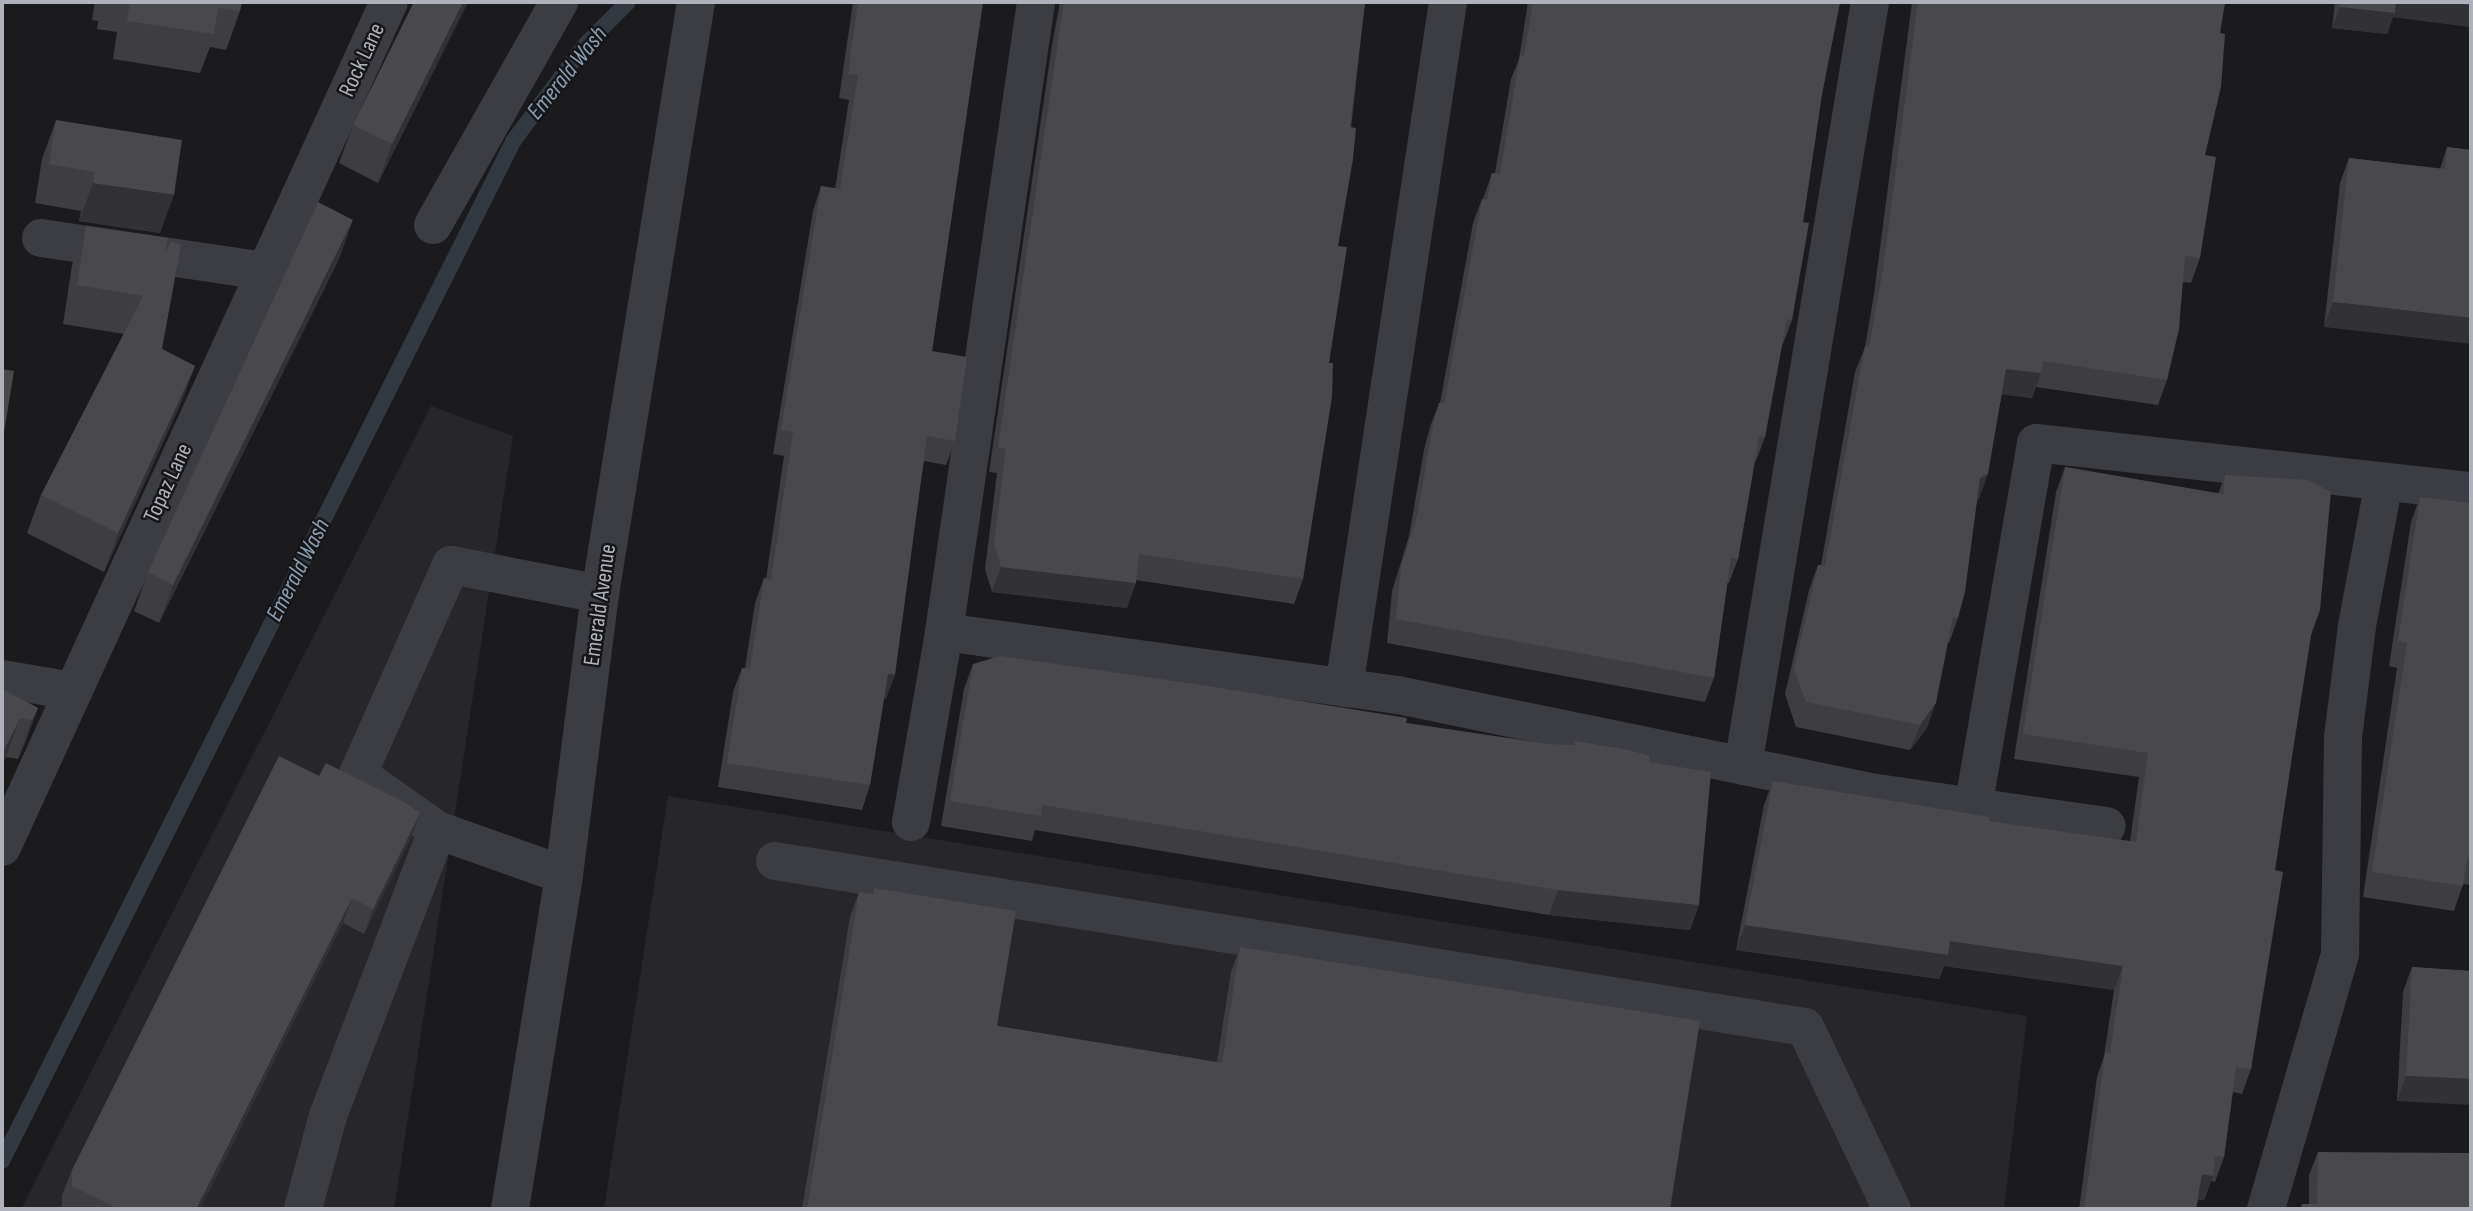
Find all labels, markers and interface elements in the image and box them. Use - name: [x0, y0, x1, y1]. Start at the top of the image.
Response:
- street label: Rock Lane: [333, 19, 391, 101]
- water label: Emerald Wash: [521, 21, 613, 125]
- street label: Topaz Lane: [138, 439, 198, 527]
- water label: Emerald Wash: [260, 514, 336, 626]
- street label: Emerald Avenue: [578, 543, 622, 667]

